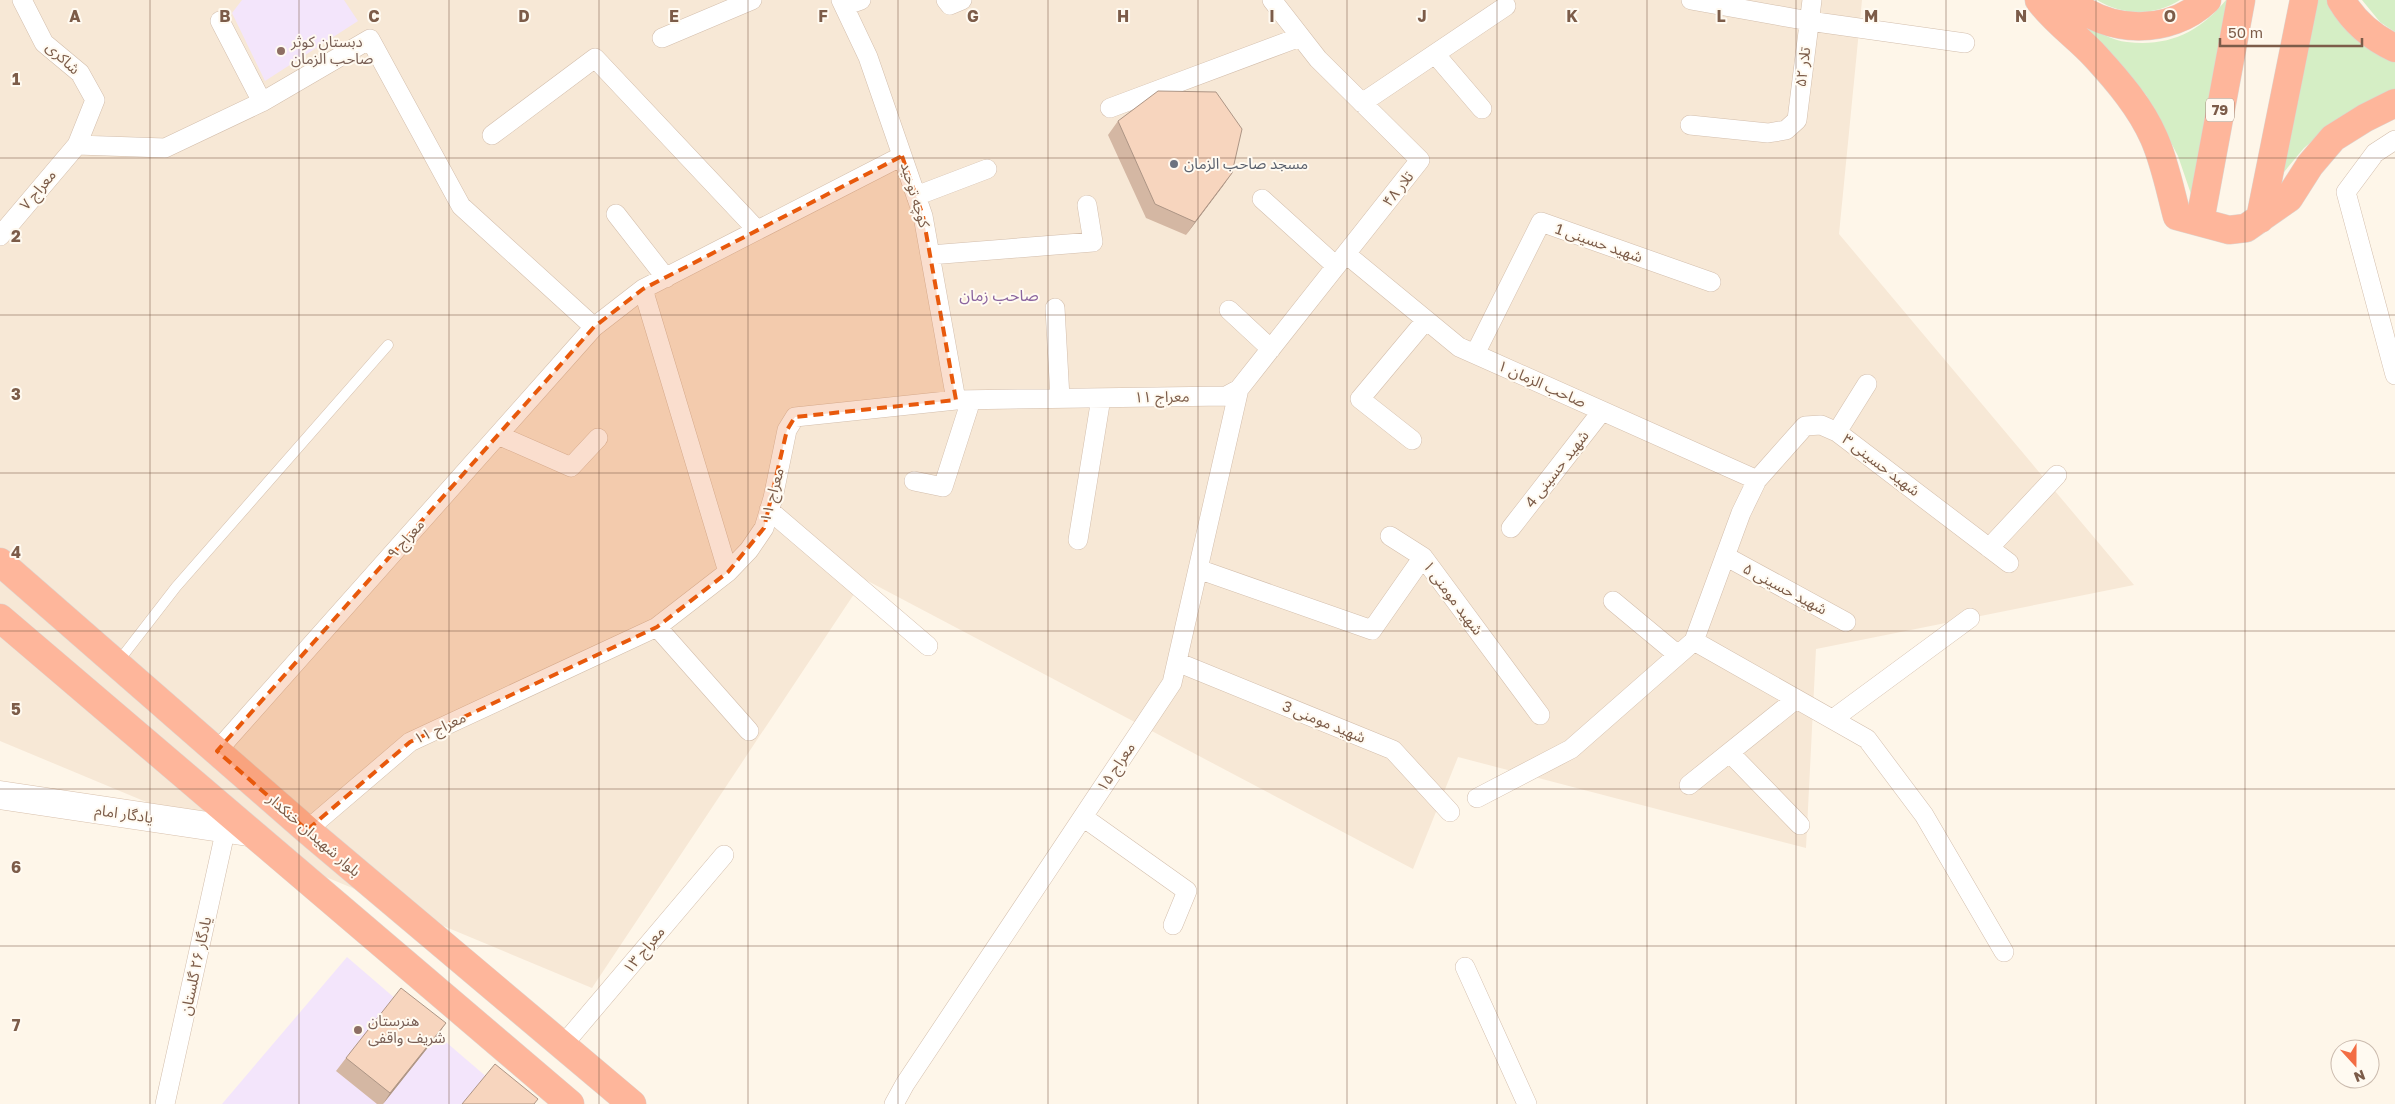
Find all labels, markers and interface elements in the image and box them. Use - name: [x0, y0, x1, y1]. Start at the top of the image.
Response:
- text: A: [69, 6, 81, 26]
- text: B: [219, 6, 231, 26]
- text: C: [368, 6, 380, 26]
- text: D: [518, 6, 530, 26]
- text: E: [669, 6, 679, 26]
- text: F: [818, 6, 828, 26]
- text: G: [967, 6, 979, 26]
- text: H: [1117, 6, 1129, 26]
- text: I: [1269, 6, 1275, 26]
- text: J: [1417, 6, 1427, 26]
- text: K: [1566, 6, 1578, 26]
- text: L: [1716, 6, 1726, 26]
- text: M: [1864, 6, 1878, 26]
- text: N: [2015, 6, 2027, 26]
- text: O: [2164, 6, 2176, 26]
- scale bar: [2220, 15, 2362, 47]
- text: 50 m: [2228, 23, 2263, 41]
- place label: دبستان کوثر صاحب الزمان: [290, 32, 373, 68]
- street label: شاکری: [42, 37, 84, 78]
- marker: دبستان کوثر صاحب الزمان: [275, 45, 287, 57]
- street label: تلار ۵۲: [1791, 46, 1814, 88]
- text: 1: [12, 69, 20, 89]
- road number: 79: [2206, 98, 2234, 122]
- place label: مسجد صاحب الزمان: [1184, 154, 1308, 173]
- marker: مسجد صاحب الزمان: [1168, 158, 1180, 170]
- street label: کوچه توحید: [896, 160, 935, 231]
- street label: معراج ۷: [15, 166, 62, 216]
- street label: تلار ۴۸: [1378, 167, 1417, 210]
- street label: شهید حسینی 1: [1553, 219, 1646, 266]
- text: 2: [11, 226, 21, 246]
- district label: صاحب زمان: [959, 285, 1039, 305]
- street label: صاحب الزمان ۱: [1495, 356, 1589, 411]
- text: 3: [11, 384, 21, 404]
- street label: معراج ۱۱: [1134, 387, 1190, 409]
- street label: شهید حسینی 4: [1521, 426, 1593, 511]
- street label: شهید حسینی ۳: [1839, 429, 1924, 500]
- street label: معراج ۱۱: [755, 466, 791, 525]
- street label: معراج ۹: [383, 515, 431, 564]
- text: 4: [11, 542, 21, 562]
- street label: شهید مومنی ۱: [1419, 557, 1488, 639]
- street label: شهید حسینی ۵: [1740, 558, 1831, 619]
- street label: شهید مومنی 3: [1280, 696, 1369, 747]
- text: 5: [11, 699, 21, 719]
- street label: معراج ۱۱: [411, 707, 470, 751]
- street label: معراج ۱۵: [1092, 738, 1141, 797]
- street label: بلوار شهیدان خنکدار: [263, 788, 365, 880]
- street label: یادگار امام: [93, 800, 155, 829]
- text: 6: [11, 857, 21, 877]
- street label: یادگار ۲۶ گلستان: [176, 915, 215, 1017]
- street label: معراج ۱۳: [619, 922, 671, 979]
- place label: هنرستان شریف واقفی: [368, 1011, 446, 1047]
- text: 7: [12, 1015, 21, 1035]
- marker: هنرستان شریف واقفی: [352, 1024, 364, 1036]
- north arrow: [2330, 1039, 2380, 1089]
- text: N: [2352, 1067, 2368, 1086]

